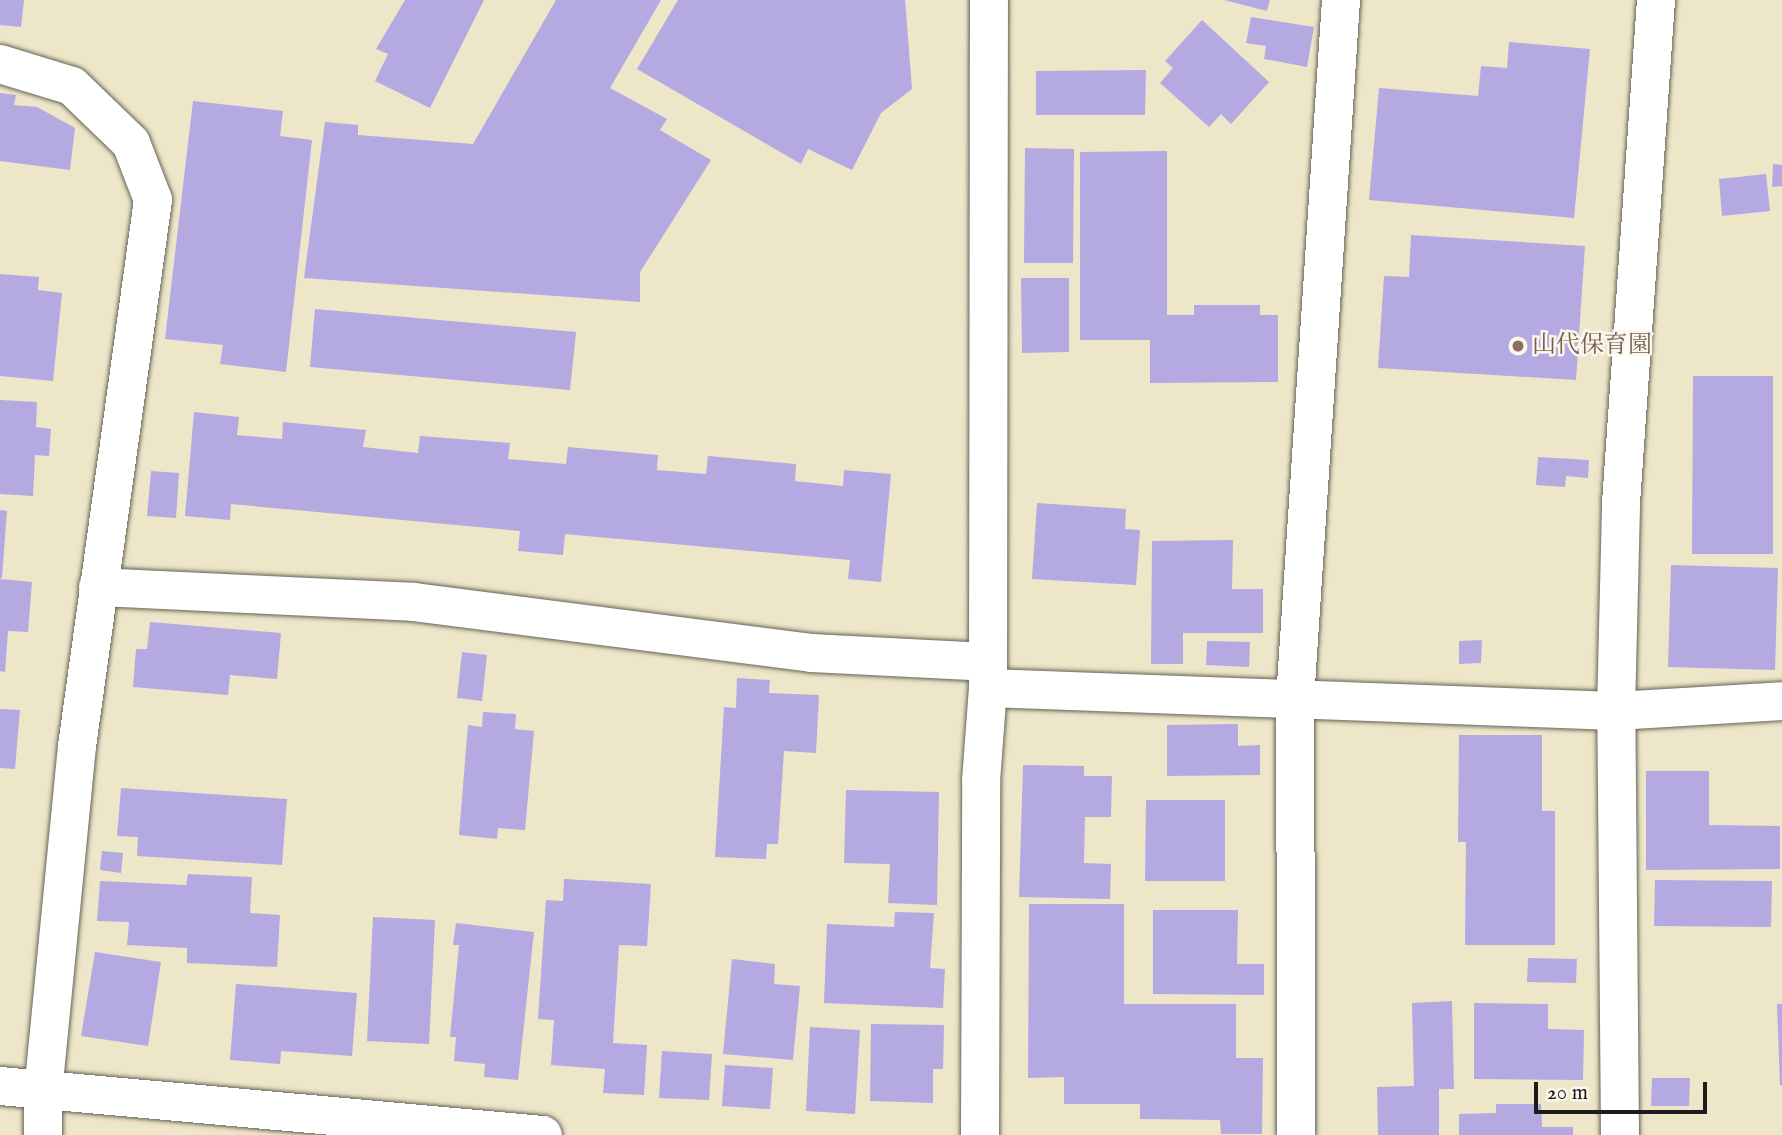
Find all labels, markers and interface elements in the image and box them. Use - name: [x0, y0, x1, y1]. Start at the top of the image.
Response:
- place label: 山代保育園: [1532, 332, 1652, 360]
- marker: 山代保育園: [1510, 338, 1526, 354]
- scale bar: [1537, 1068, 1710, 1112]
- text: 20 m: [1547, 1080, 1588, 1107]

